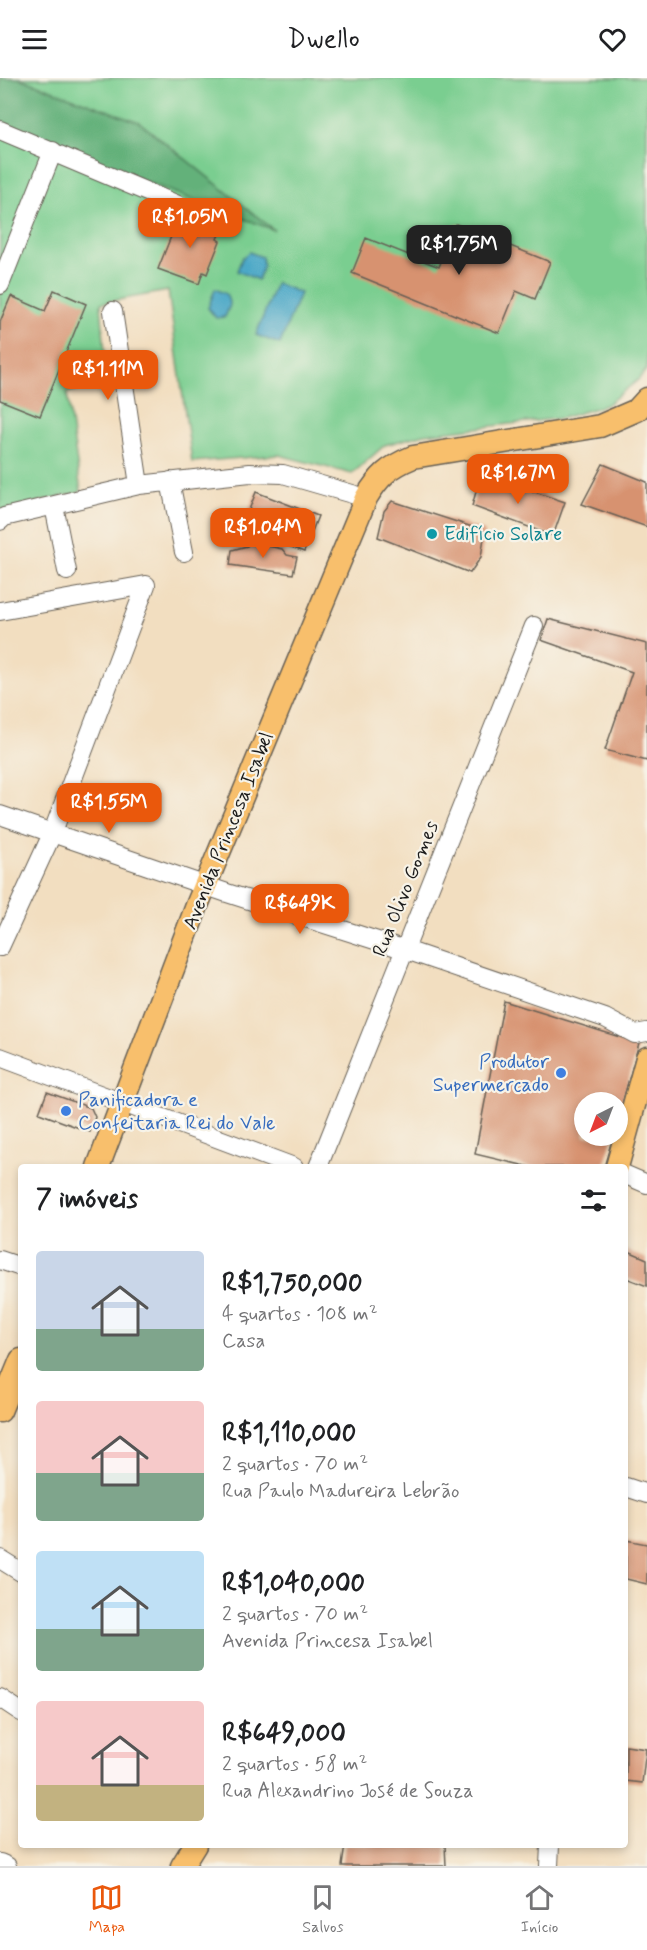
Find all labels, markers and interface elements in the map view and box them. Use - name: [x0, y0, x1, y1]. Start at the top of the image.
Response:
- text: Dwello: [287, 22, 360, 57]
- icon: menu: [18, 23, 51, 56]
- icon: heart: [596, 23, 629, 56]
- pin: R$1.05M: [135, 198, 245, 249]
- text: R$1.05M: [152, 204, 228, 231]
- pin: R$1.75M: [404, 225, 514, 276]
- text: R$1.75M: [421, 231, 497, 258]
- pin: R$1.11M: [53, 350, 163, 401]
- text: R$1.11M: [72, 356, 144, 383]
- pin: R$1.67M: [463, 454, 573, 505]
- text: R$1.67M: [481, 460, 555, 487]
- pin: R$1.04M: [208, 508, 318, 559]
- text: R$1.04M: [224, 514, 302, 541]
- place label: Edifício Solare: [444, 521, 562, 548]
- marker: Edifício Solare: [425, 527, 439, 541]
- street label: Avenida Princesa Isabel: [177, 728, 281, 934]
- pin: R$1.55M: [54, 783, 164, 834]
- text: R$1.55M: [71, 789, 147, 816]
- street label: Rua Olivo Gomes: [366, 817, 446, 961]
- pin: R$649K: [251, 884, 349, 935]
- text: R$649K: [265, 890, 335, 917]
- place label: Produtor Supermercado: [433, 1049, 550, 1099]
- marker: Produtor Supermercado: [554, 1066, 568, 1080]
- place label: Panificadora e Confeitaria Rei do Vale: [78, 1087, 275, 1137]
- north arrow: [574, 1092, 628, 1146]
- map controls: [574, 1092, 628, 1146]
- marker: Panificadora e Confeitaria Rei do Vale: [59, 1104, 73, 1118]
- text: 7 imóveis: [36, 1183, 138, 1217]
- icon: filters: [577, 1184, 610, 1217]
- text: R$1,750,000: [222, 1267, 362, 1301]
- icon: home: [84, 1275, 156, 1347]
- text: 4 quartos · 108 m²: [222, 1301, 378, 1328]
- text: Casa: [222, 1328, 265, 1355]
- text: R$1,110,000: [222, 1417, 356, 1451]
- icon: home: [84, 1425, 156, 1497]
- text: 2 quartos · 70 m²: [222, 1451, 368, 1478]
- text: Rua Paulo Madureira Lebrão: [222, 1478, 460, 1505]
- text: R$1,040,000: [222, 1567, 365, 1601]
- icon: home: [84, 1575, 156, 1647]
- text: 2 quartos · 70 m²: [222, 1601, 368, 1628]
- text: Avenida Princesa Isabel: [222, 1628, 433, 1655]
- text: R$649,000: [222, 1717, 346, 1751]
- icon: home: [84, 1725, 156, 1797]
- text: 2 quartos · 58 m²: [222, 1751, 367, 1778]
- text: Rua Alexandrino José de Souza: [222, 1778, 474, 1805]
- tab: Mapa: [89, 1881, 125, 1938]
- tab: Salvos: [302, 1881, 344, 1938]
- tab: Início: [521, 1881, 558, 1938]

